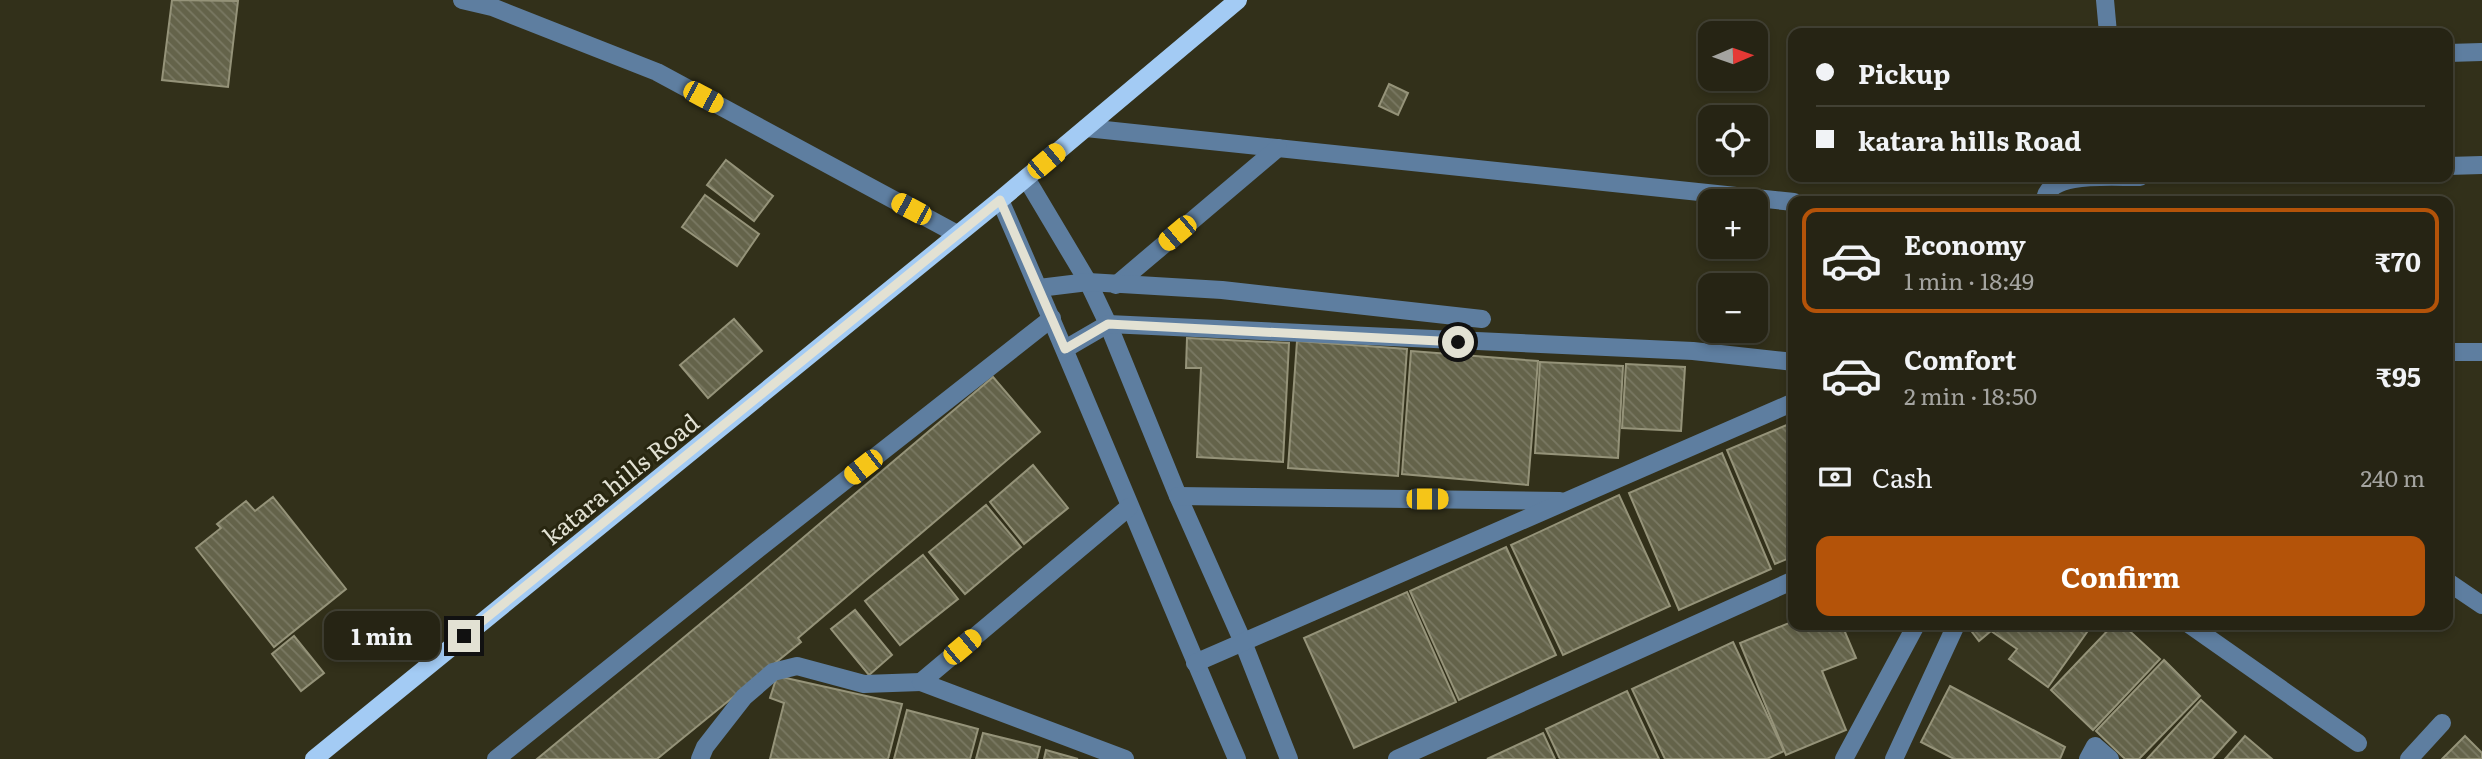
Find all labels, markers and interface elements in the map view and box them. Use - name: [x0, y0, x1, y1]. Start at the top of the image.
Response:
- north arrow: [1698, 21, 1768, 91]
- map controls: [1698, 21, 1768, 343]
- text: Pickup: [1858, 53, 1950, 92]
- car: [680, 78, 727, 116]
- button: locate: [1698, 105, 1768, 175]
- text: katara hills Road: [1858, 120, 2081, 159]
- car: [1024, 139, 1069, 183]
- button: +: [1698, 189, 1768, 259]
- car: [888, 190, 935, 228]
- car: [1155, 211, 1200, 255]
- text: Economy: [1904, 224, 2026, 263]
- icon: car: [1820, 229, 1883, 292]
- text: ₹70: [2375, 241, 2421, 280]
- text: 1 min · 18:49: [1904, 263, 2034, 297]
- button: −: [1698, 273, 1768, 343]
- route start: [1442, 326, 1474, 358]
- text: Comfort: [1904, 339, 2016, 378]
- icon: car: [1820, 344, 1883, 407]
- text: ₹95: [2376, 356, 2421, 395]
- text: 2 min · 18:50: [1904, 378, 2037, 412]
- street label: katara hills Road: [534, 404, 706, 552]
- car: [840, 446, 887, 488]
- text: Cash: [1872, 457, 1933, 496]
- icon: cash: [1816, 458, 1854, 496]
- text: 240 m: [2360, 460, 2425, 494]
- car: [1407, 489, 1449, 510]
- button: Confirm: [1816, 536, 2425, 616]
- callout: 1 min: [324, 612, 440, 660]
- text: 1 min: [351, 618, 413, 652]
- route end: [448, 620, 480, 652]
- car: [940, 625, 985, 669]

